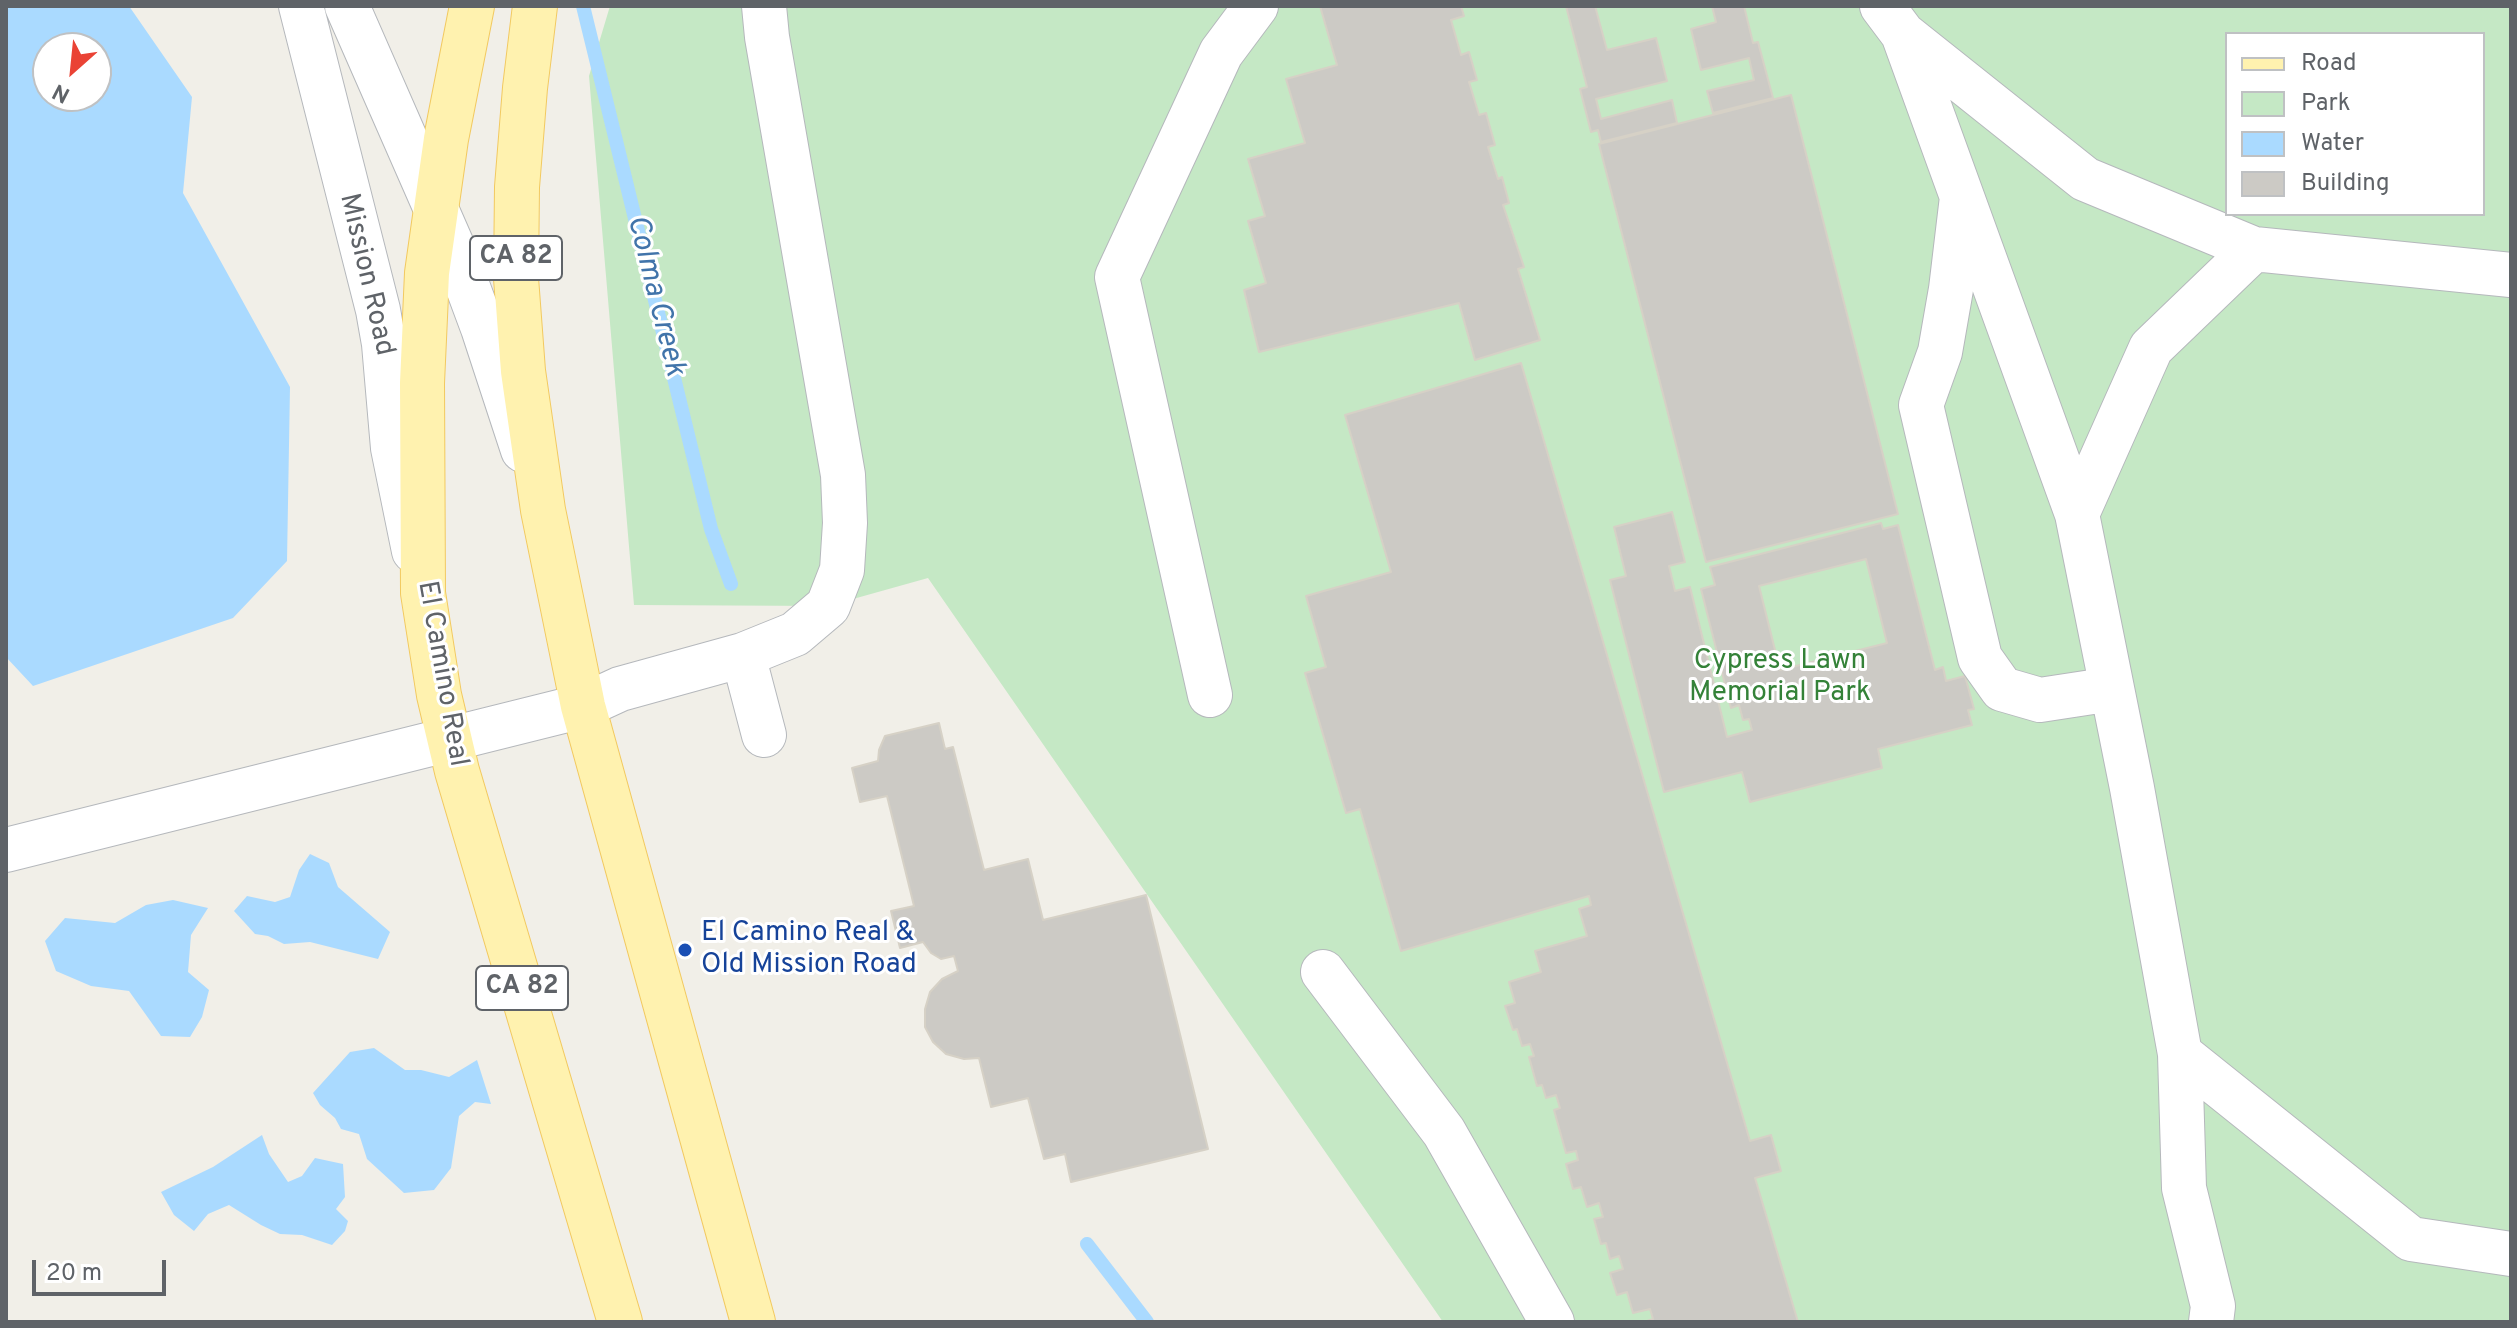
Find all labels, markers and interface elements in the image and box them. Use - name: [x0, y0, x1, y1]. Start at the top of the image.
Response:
- north arrow: [32, 32, 112, 112]
- legend: [2225, 32, 2485, 216]
- text: Road: [2301, 49, 2357, 79]
- text: N: [49, 76, 75, 108]
- text: Park: [2301, 89, 2351, 119]
- text: Water: [2301, 129, 2364, 159]
- text: Building: [2301, 169, 2390, 199]
- street label: Mission Road: [330, 191, 400, 359]
- water label: Colma Creek: [617, 212, 691, 380]
- road number: CA 82: [470, 236, 562, 280]
- street label: El Camino Real: [408, 579, 474, 769]
- park label: Cypress Lawn Memorial Park: [1689, 645, 1871, 711]
- place label: El Camino Real & Old Mission Road: [701, 917, 917, 983]
- marker: El Camino Real & Old Mission Road: [676, 941, 694, 959]
- road number: CA 82: [476, 966, 568, 1010]
- scale bar: [36, 1244, 170, 1294]
- text: 20 m: [46, 1259, 102, 1289]

